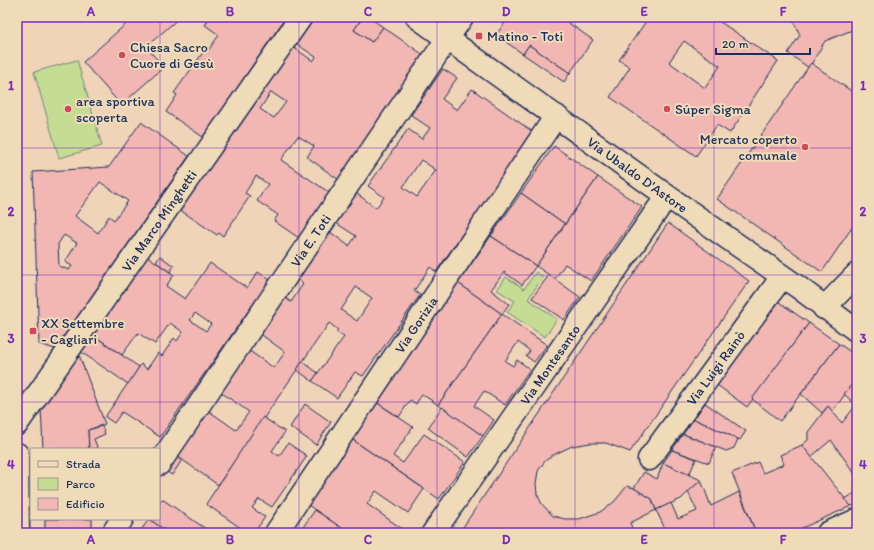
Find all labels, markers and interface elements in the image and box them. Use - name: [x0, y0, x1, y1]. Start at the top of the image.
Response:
- text: A: [86, 4, 96, 19]
- text: B: [226, 4, 235, 19]
- text: C: [364, 4, 373, 19]
- text: D: [502, 4, 511, 19]
- text: E: [640, 4, 648, 19]
- text: F: [780, 4, 787, 19]
- place label: Matino - Toti: [487, 28, 563, 45]
- scale bar: [716, 30, 810, 56]
- marker: Matino - Toti: [474, 31, 484, 41]
- text: 20 m: [722, 37, 749, 51]
- place label: Chiesa Sacro Cuore di Gesù: [130, 39, 214, 72]
- marker: Chiesa Sacro Cuore di Gesù: [117, 50, 127, 60]
- text: 1: [8, 78, 14, 93]
- text: 1: [860, 78, 866, 93]
- place label: area sportiva scoperta: [76, 93, 156, 126]
- place label: Súper Sigma: [675, 101, 752, 118]
- marker: area sportiva scoperta: [63, 104, 73, 114]
- marker: Súper Sigma: [662, 104, 672, 114]
- place label: Mercato coperto comunale: [700, 131, 797, 164]
- street label: Via Ubaldo D'Astore: [584, 133, 691, 217]
- marker: Mercato coperto comunale: [800, 142, 810, 152]
- street label: Via Marco Minghetti: [118, 167, 201, 275]
- text: 2: [8, 204, 15, 219]
- text: 2: [860, 204, 867, 219]
- street label: Via E. Toti: [287, 211, 335, 270]
- street label: Via Gorizia: [391, 293, 442, 357]
- place label: XX Settembre - Cagliari: [41, 315, 124, 348]
- street label: Via Montesanto: [517, 322, 584, 408]
- marker: XX Settembre - Cagliari: [28, 326, 38, 336]
- street label: Via Luigi Rainò: [683, 327, 749, 409]
- text: 3: [7, 331, 15, 346]
- text: 3: [859, 331, 867, 346]
- legend: [30, 448, 160, 520]
- text: 4: [7, 457, 15, 472]
- text: Strada: [66, 457, 101, 471]
- text: 4: [859, 457, 867, 472]
- text: Parco: [66, 477, 95, 491]
- text: Edificio: [66, 497, 105, 511]
- text: A: [86, 532, 96, 547]
- text: B: [226, 532, 235, 547]
- text: C: [364, 532, 373, 547]
- text: D: [502, 532, 511, 547]
- text: E: [640, 532, 648, 547]
- text: F: [780, 532, 787, 547]

